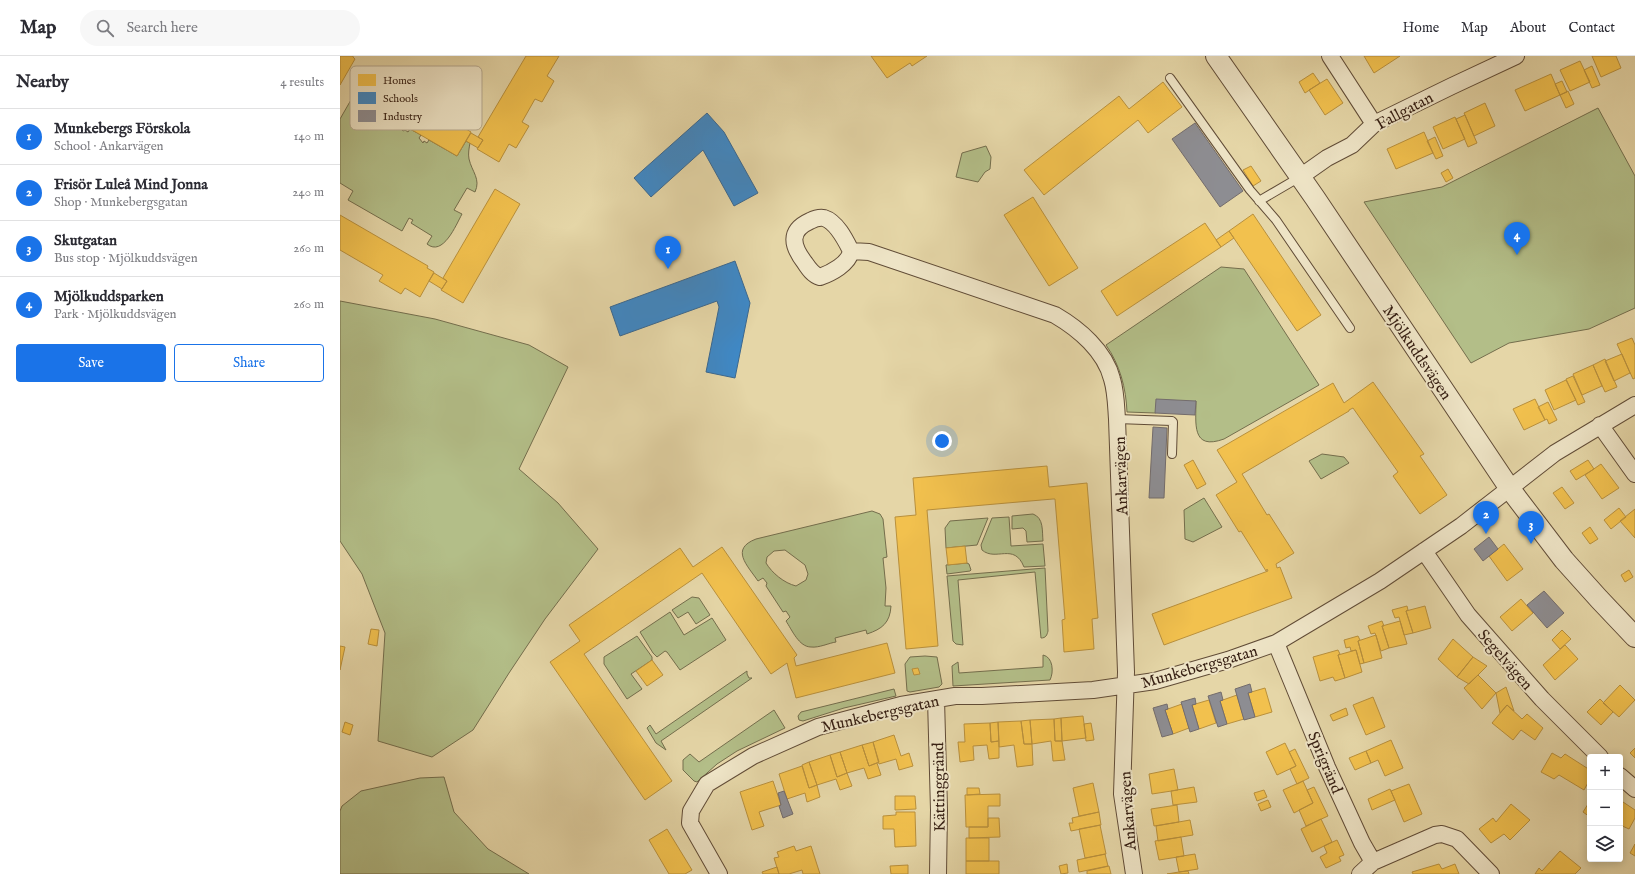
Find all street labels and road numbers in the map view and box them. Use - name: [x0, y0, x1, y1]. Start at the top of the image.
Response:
- street label: Fallgatan: [1373, 88, 1437, 135]
- street label: Mjölkuddsvägen: [1377, 302, 1456, 405]
- street label: Ankarvägen: [1111, 436, 1133, 517]
- street label: Segelvägen: [1473, 626, 1537, 695]
- street label: Munkebergsgatan: [1139, 642, 1260, 694]
- street label: Munkebergsgatan: [820, 692, 942, 738]
- street label: Sprigränd: [1302, 729, 1346, 797]
- street label: Kättinggränd: [929, 742, 951, 832]
- street label: Ankarvägen: [1116, 770, 1142, 852]

